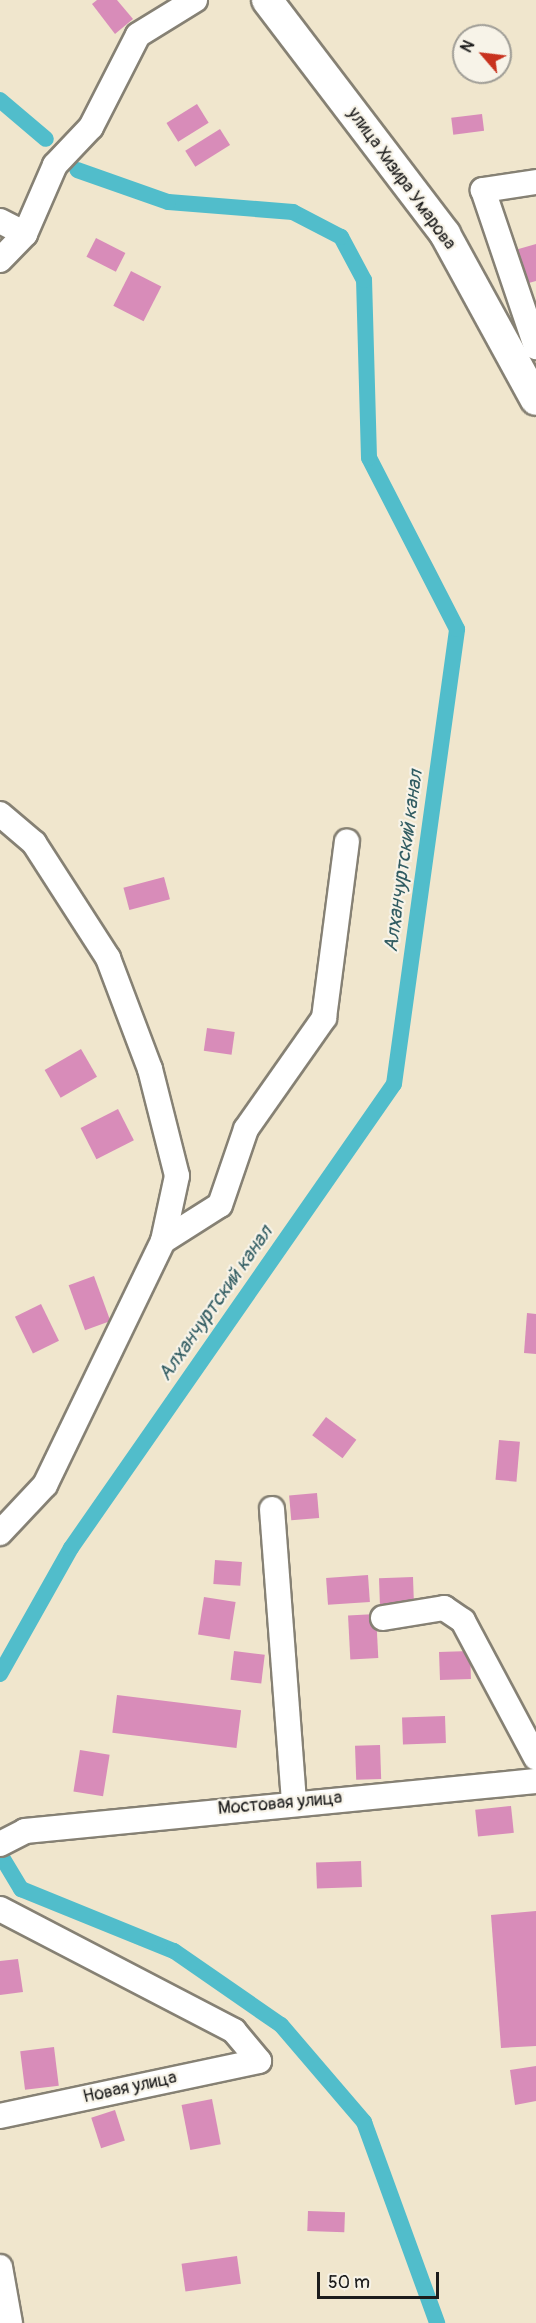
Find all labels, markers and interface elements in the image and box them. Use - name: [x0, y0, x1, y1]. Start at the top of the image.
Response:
- north arrow: [452, 24, 512, 84]
- text: N: [456, 37, 479, 56]
- street label: улица Хизира Умарова: [342, 104, 460, 254]
- water label: Алханчуртский канал: [378, 768, 428, 954]
- water label: Алханчуртский канал: [153, 1221, 277, 1385]
- street label: Мостовая улица: [217, 1788, 343, 1820]
- street label: Новая улица: [81, 2068, 179, 2108]
- scale bar: [320, 2260, 442, 2298]
- text: 50 m: [328, 2271, 370, 2294]

